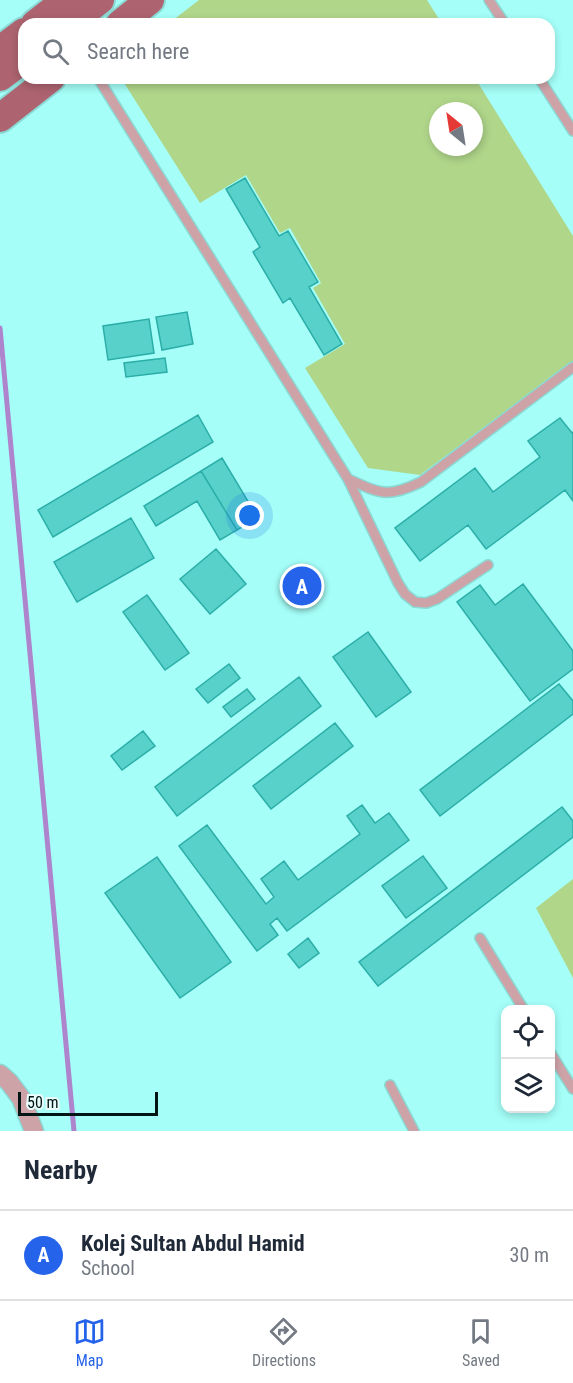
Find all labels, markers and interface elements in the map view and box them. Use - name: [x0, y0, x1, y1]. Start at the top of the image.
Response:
- search box: [18, 18, 555, 84]
- icon: search: [39, 35, 72, 68]
- text: Search here: [87, 39, 189, 64]
- north arrow: [429, 102, 483, 156]
- your location: [235, 501, 264, 530]
- pin: A: [282, 564, 322, 608]
- map controls: [501, 1005, 555, 1113]
- button: locate: [501, 1005, 555, 1059]
- button: layers: [501, 1059, 555, 1113]
- scale bar: [18, 1089, 158, 1116]
- text: 50 m: [27, 1093, 59, 1112]
- text: Nearby: [24, 1155, 98, 1185]
- text: Kolej Sultan Abdul Hamid: [81, 1231, 305, 1256]
- text: A: [38, 1243, 49, 1267]
- text: 30 m: [510, 1243, 549, 1267]
- text: School: [81, 1256, 135, 1280]
- tab: Map: [73, 1315, 106, 1370]
- tab: Directions: [252, 1315, 316, 1370]
- tab: Saved: [462, 1315, 500, 1370]

